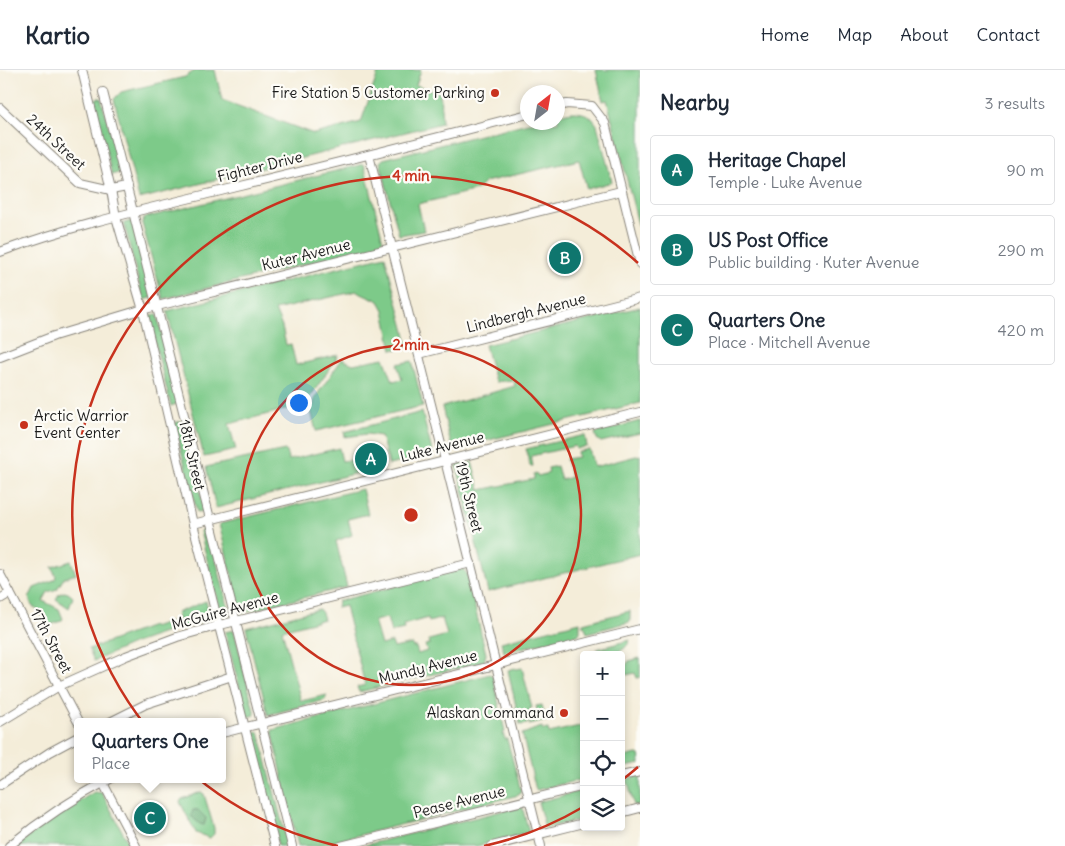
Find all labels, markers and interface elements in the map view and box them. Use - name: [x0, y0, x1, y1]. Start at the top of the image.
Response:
- text: Kartio: [25, 20, 90, 50]
- text: Home: [761, 23, 809, 46]
- text: Map: [837, 23, 872, 46]
- text: About: [900, 23, 948, 46]
- text: Contact: [976, 23, 1040, 46]
- place label: Fire Station 5 Customer Parking: [272, 83, 485, 102]
- north arrow: [520, 85, 565, 130]
- marker: Fire Station 5 Customer Parking: [489, 87, 501, 99]
- text: Nearby: [660, 89, 730, 116]
- text: 3 results: [985, 93, 1045, 113]
- street label: 24th Street: [23, 109, 90, 174]
- street label: Fighter Drive: [215, 147, 304, 186]
- text: Heritage Chapel: [708, 148, 846, 172]
- text: A: [672, 160, 682, 180]
- text: 90 m: [1006, 160, 1044, 180]
- text: 4 min: [392, 166, 430, 185]
- text: Temple · Luke Avenue: [708, 172, 862, 192]
- text: US Post Office: [708, 228, 828, 252]
- street label: Kuter Avenue: [260, 234, 352, 275]
- pin: B: [549, 239, 581, 277]
- text: B: [672, 240, 682, 260]
- text: 290 m: [998, 240, 1044, 260]
- text: Public building · Kuter Avenue: [708, 252, 919, 272]
- street label: Lindbergh Avenue: [464, 289, 587, 337]
- text: Quarters One: [708, 308, 825, 332]
- text: C: [672, 320, 682, 340]
- text: 420 m: [998, 320, 1044, 340]
- text: Place · Mitchell Avenue: [708, 332, 870, 352]
- text: 2 min: [393, 335, 430, 354]
- your location: [286, 390, 312, 416]
- place label: Arctic Warrior Event Center: [34, 406, 129, 442]
- street label: 18th Street: [175, 418, 210, 492]
- marker: Arctic Warrior Event Center: [18, 419, 30, 431]
- street label: Luke Avenue: [398, 427, 486, 466]
- pin: A: [355, 440, 387, 478]
- street label: 19th Street: [452, 460, 487, 534]
- centre of rings: [402, 506, 420, 524]
- street label: McGuire Avenue: [169, 587, 280, 634]
- street label: 17th Street: [26, 605, 76, 676]
- street label: Mundy Avenue: [377, 645, 479, 688]
- map controls: [580, 651, 625, 831]
- button: +: [580, 651, 625, 696]
- button: −: [580, 696, 625, 741]
- place label: Alaskan Command: [427, 703, 554, 722]
- marker: Alaskan Command: [558, 707, 570, 719]
- popup: [74, 718, 226, 783]
- text: Quarters One: [91, 729, 209, 753]
- button: locate: [580, 741, 625, 786]
- text: Place: [91, 753, 130, 773]
- street label: Pease Avenue: [411, 781, 507, 822]
- button: layers: [580, 786, 625, 831]
- pin: C: [134, 799, 166, 837]

